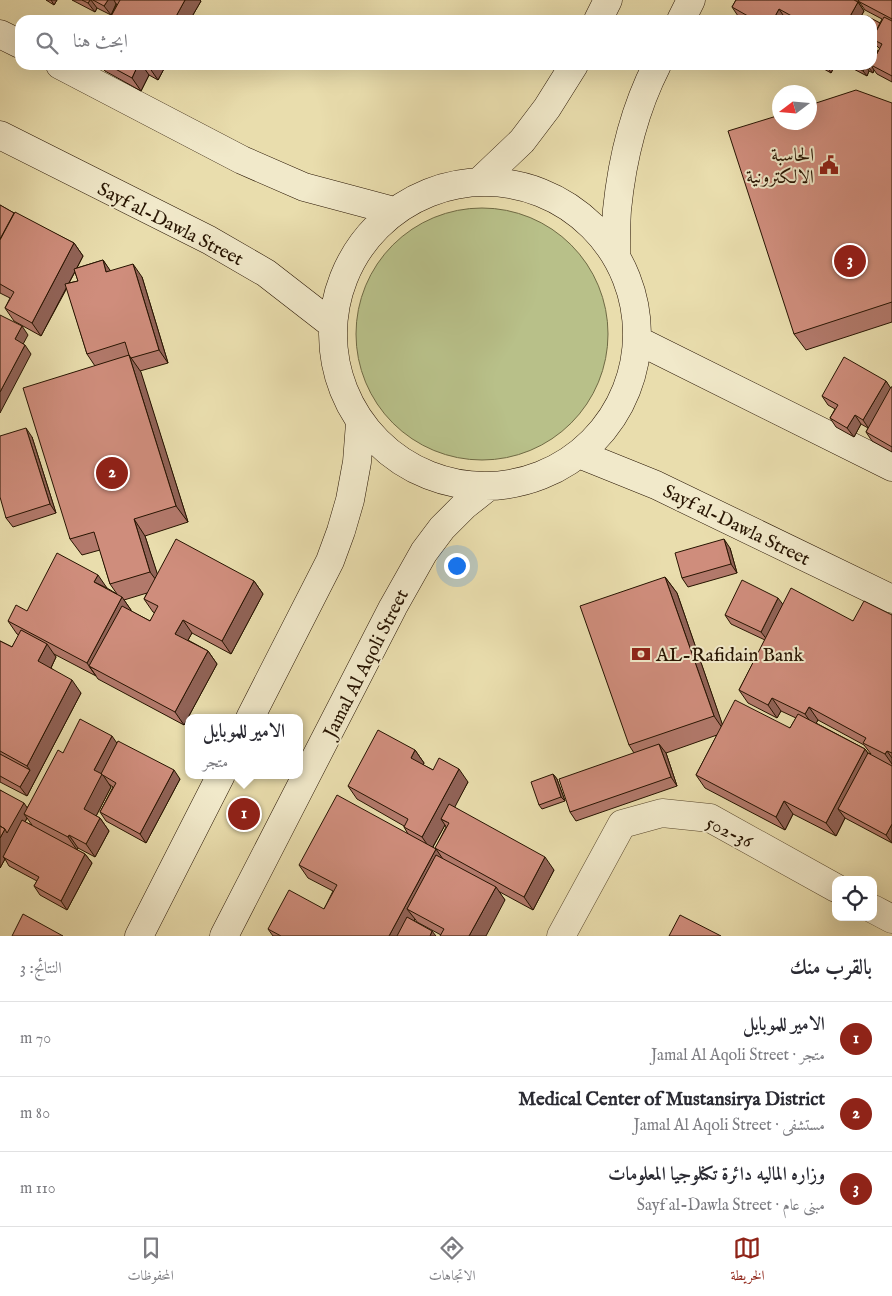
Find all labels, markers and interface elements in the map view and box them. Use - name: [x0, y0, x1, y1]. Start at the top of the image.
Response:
- search box: [15, 15, 877, 70]
- icon: search: [33, 29, 61, 57]
- text: ابحث هنا: [73, 30, 128, 54]
- north arrow: [772, 85, 817, 130]
- place label: الحاسبة الالكترونية: [746, 144, 814, 190]
- public building icon: الحاسبة الالكترونية: [818, 154, 840, 176]
- street label: Sayf al-Dawla Street: [93, 178, 248, 272]
- pin: 3: [834, 242, 866, 280]
- pin: 2: [96, 454, 128, 492]
- street label: Sayf al-Dawla Street: [659, 480, 814, 572]
- your location: [444, 553, 470, 579]
- street label: Jamal Al Aqoli Street: [318, 585, 415, 744]
- bank icon: AL-Rafidain Bank: [630, 643, 652, 665]
- place label: AL-Rafidain Bank: [655, 644, 804, 668]
- popup: [185, 714, 303, 779]
- text: الامير للموبايل: [203, 720, 285, 744]
- text: متجر: [203, 753, 228, 773]
- pin: 1: [228, 795, 260, 833]
- street label: 502-36: [702, 811, 757, 855]
- map controls: [832, 876, 877, 921]
- button: locate: [832, 876, 877, 921]
- text: بالقرب منك: [790, 955, 872, 982]
- text: النتائج: 3: [20, 959, 62, 979]
- text: الامير للموبايل: [743, 1013, 825, 1037]
- text: 70 m: [20, 1029, 51, 1049]
- text: 1: [853, 1029, 859, 1049]
- text: متجر · Jamal Al Aqoli Street: [651, 1046, 825, 1066]
- text: Medical Center of Mustansirya District: [518, 1088, 825, 1112]
- text: 80 m: [20, 1104, 50, 1124]
- text: 2: [852, 1104, 860, 1124]
- text: مستشفى · Jamal Al Aqoli Street: [634, 1116, 825, 1136]
- text: وزاره الماليه دائرة تكنلوجيا المعلومات: [608, 1163, 825, 1187]
- text: 110 m: [20, 1179, 56, 1199]
- text: 3: [853, 1179, 859, 1199]
- text: مبنى عام · Sayf al-Dawla Street: [637, 1196, 825, 1216]
- tab: المحفوظات: [128, 1234, 174, 1289]
- tab: الاتجاهات: [429, 1234, 475, 1289]
- tab: الخريطة: [730, 1234, 765, 1289]

